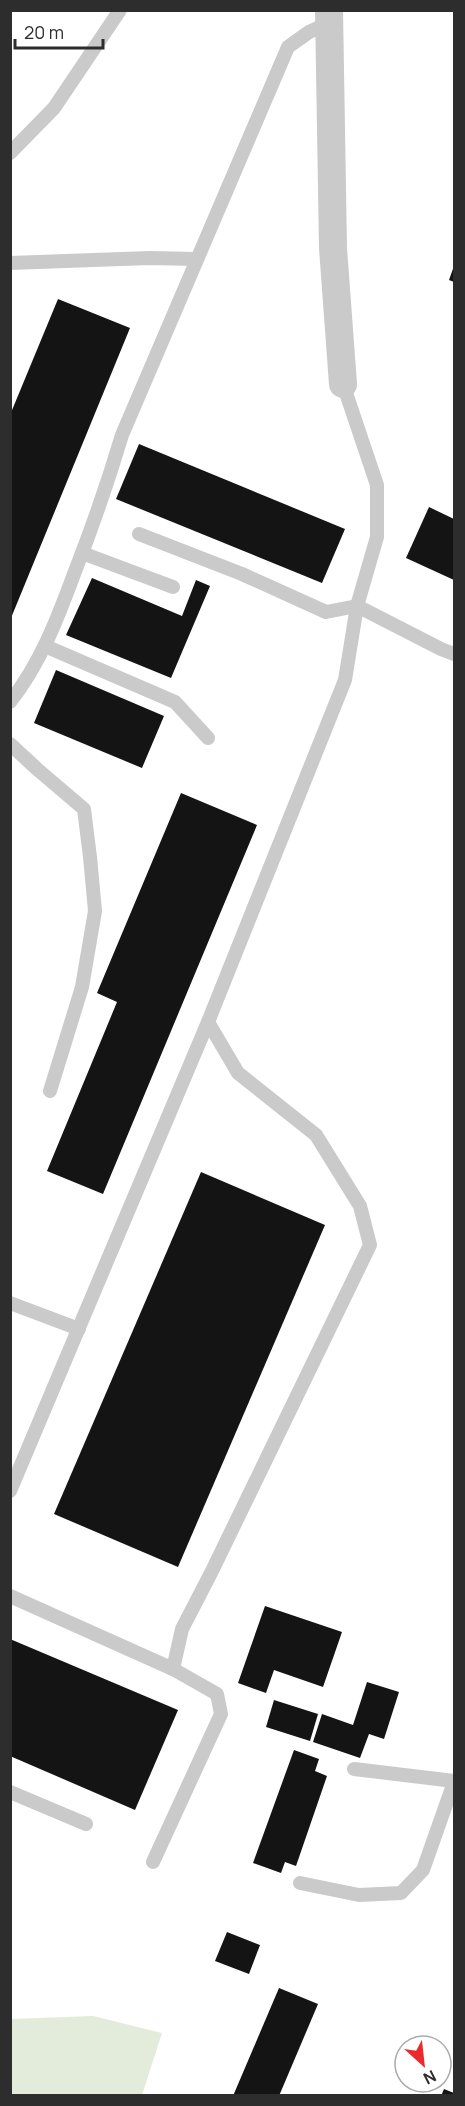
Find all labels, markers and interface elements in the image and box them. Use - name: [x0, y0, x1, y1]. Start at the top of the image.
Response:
- scale bar: [15, 12, 104, 50]
- text: 20 m: [24, 20, 64, 44]
- north arrow: [393, 2034, 453, 2094]
- text: N: [420, 2065, 440, 2090]

